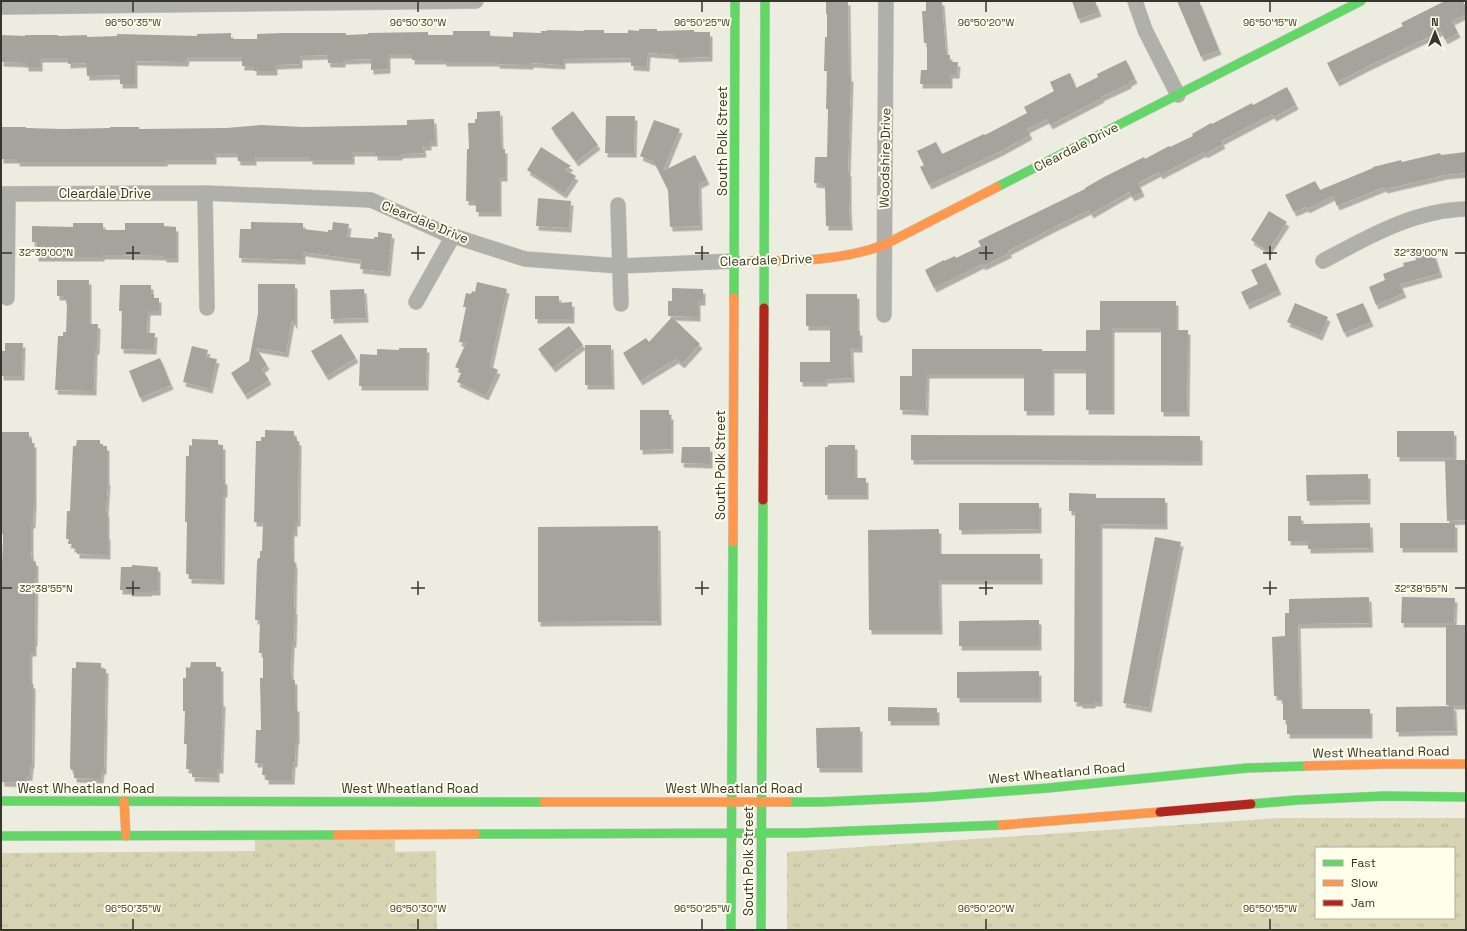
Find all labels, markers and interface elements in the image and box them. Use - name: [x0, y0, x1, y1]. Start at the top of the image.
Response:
- north arrow: [1415, 12, 1455, 52]
- text: N: [1431, 15, 1439, 29]
- text: 96°50'35"W: [105, 16, 161, 29]
- text: 96°50'30"W: [390, 16, 446, 29]
- text: 96°50'25"W: [674, 16, 730, 29]
- text: 96°50'20"W: [958, 16, 1014, 29]
- text: 96°50'15"W: [1243, 16, 1297, 29]
- street label: South Polk Street: [714, 86, 731, 196]
- street label: Woodshire Drive: [876, 108, 894, 208]
- street label: Cleardale Drive: [1031, 118, 1121, 176]
- street label: Cleardale Drive: [59, 185, 151, 202]
- street label: Cleardale Drive: [379, 197, 471, 247]
- text: 32°39'00"N: [19, 246, 73, 259]
- text: 32°39'00"N: [1394, 246, 1448, 259]
- street label: Cleardale Drive: [719, 250, 813, 270]
- street label: South Polk Street: [712, 410, 729, 520]
- text: 32°38'55"N: [19, 582, 73, 595]
- text: 32°38'55"N: [1394, 582, 1448, 595]
- street label: West Wheatland Road: [1312, 742, 1450, 762]
- street label: West Wheatland Road: [988, 759, 1126, 787]
- street label: West Wheatland Road: [17, 780, 155, 797]
- street label: West Wheatland Road: [341, 780, 479, 797]
- street label: West Wheatland Road: [665, 780, 803, 797]
- street label: South Polk Street: [740, 806, 757, 916]
- legend: [1315, 847, 1455, 919]
- text: Fast: [1351, 855, 1376, 871]
- text: Slow: [1351, 875, 1378, 891]
- text: Jam: [1351, 895, 1375, 911]
- text: 96°50'35"W: [105, 902, 161, 915]
- text: 96°50'30"W: [390, 902, 446, 915]
- text: 96°50'25"W: [674, 902, 730, 915]
- text: 96°50'20"W: [958, 902, 1014, 915]
- text: 96°50'15"W: [1243, 902, 1297, 915]

